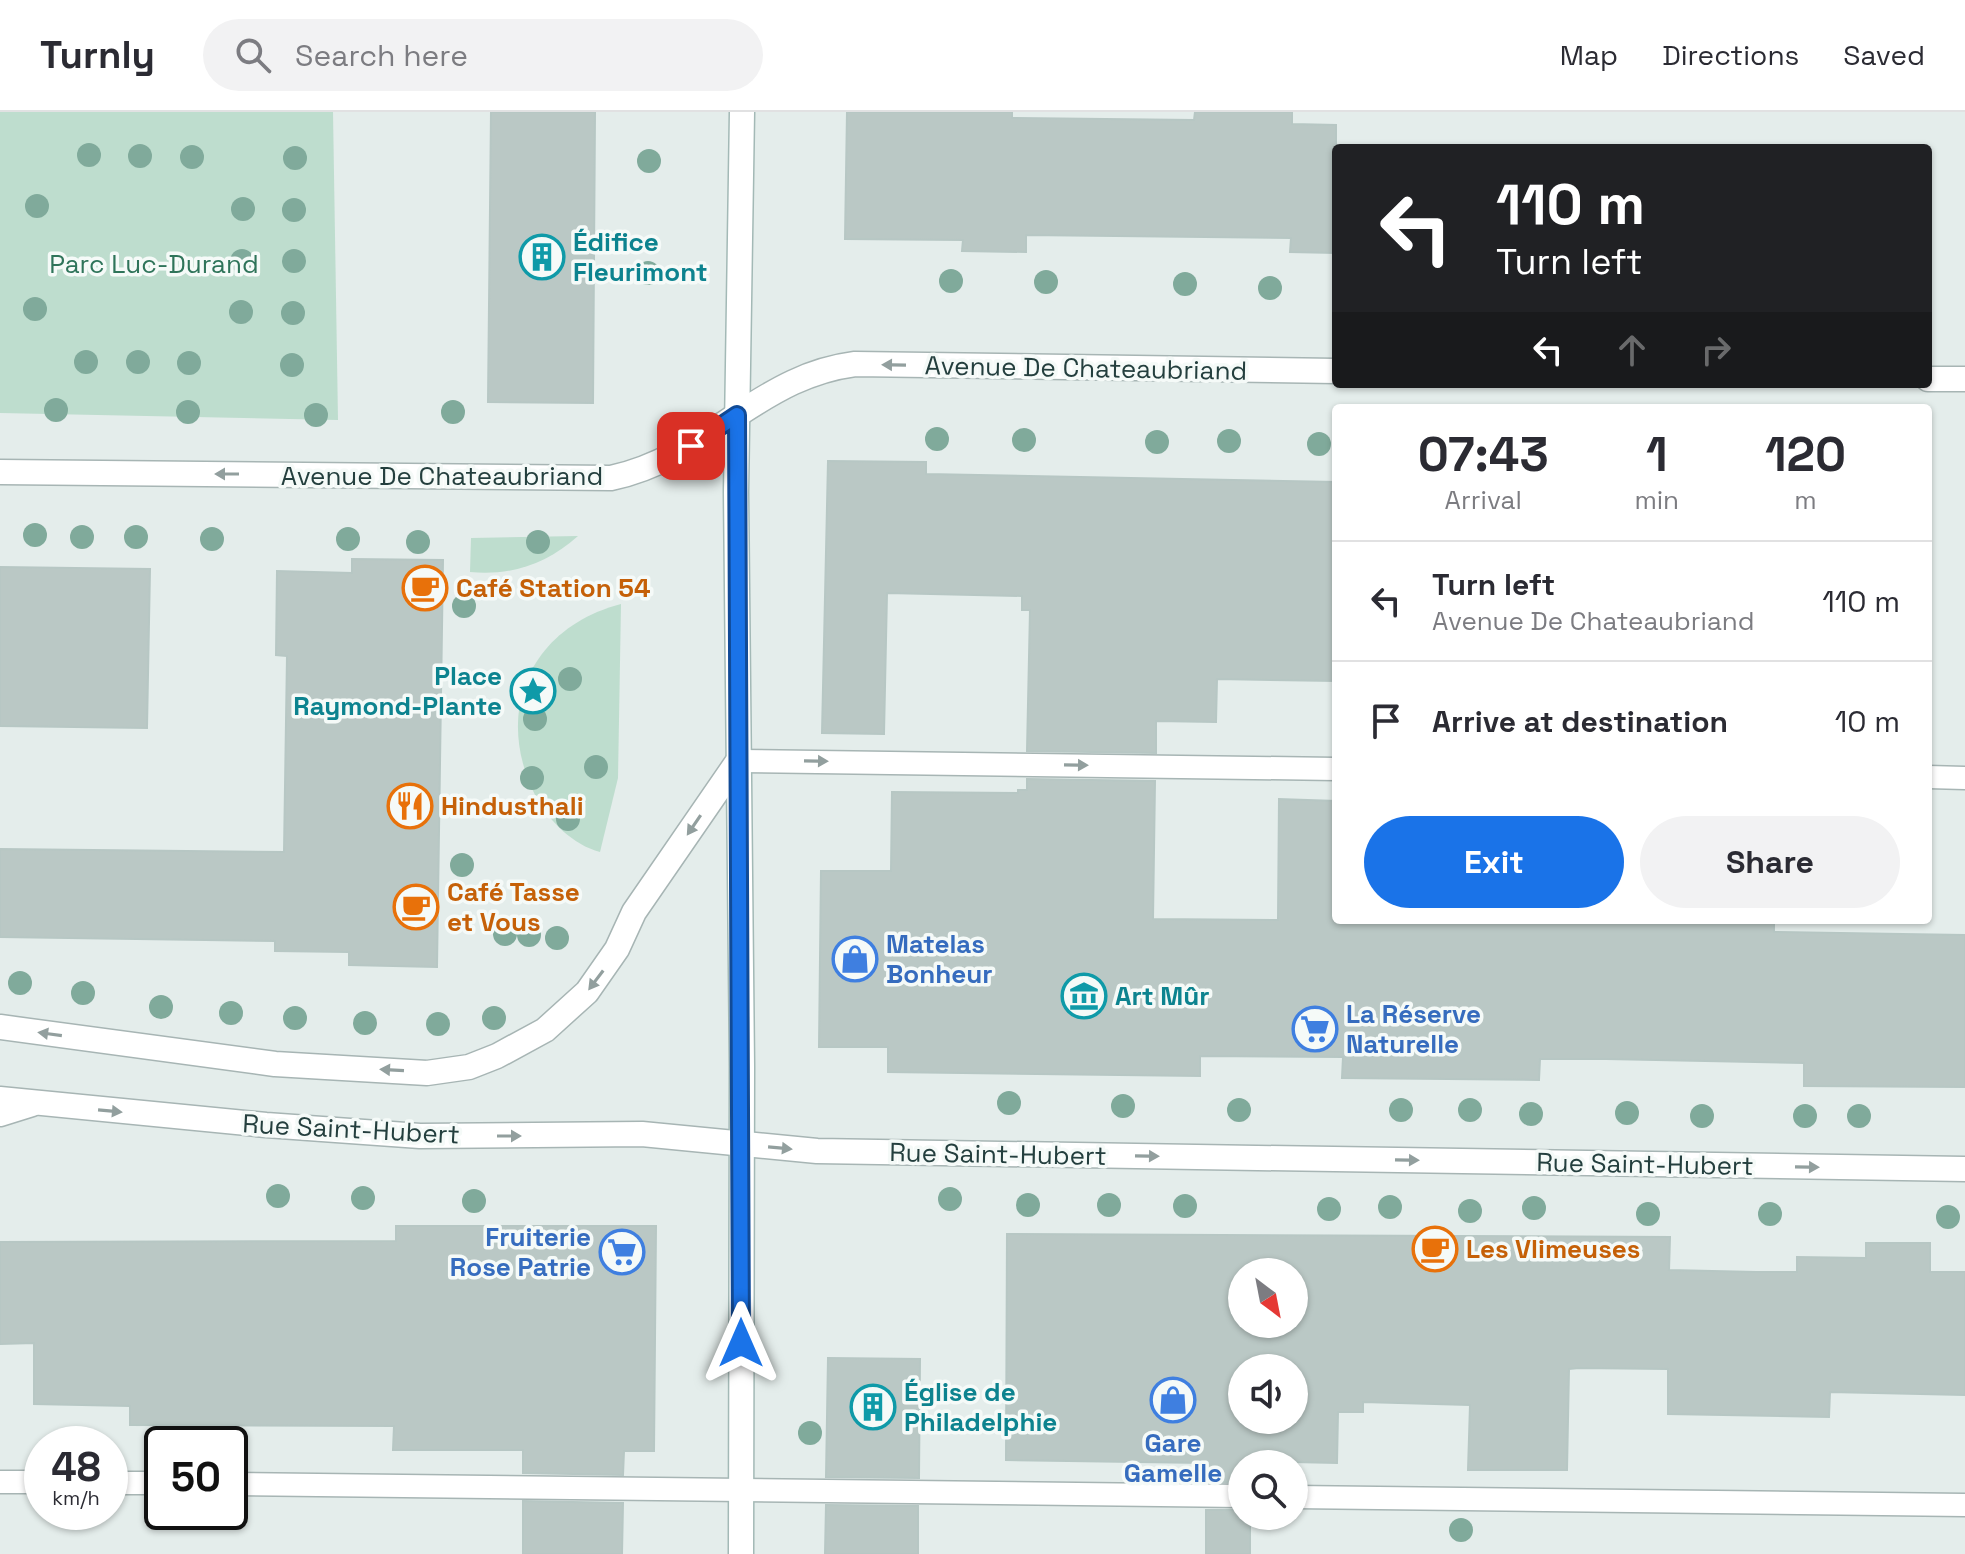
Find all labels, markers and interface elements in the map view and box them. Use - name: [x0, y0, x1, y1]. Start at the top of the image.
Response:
- search box: [203, 19, 763, 91]
- text: Turnly: [40, 31, 155, 79]
- icon: search: [231, 33, 275, 77]
- text: Search here: [295, 36, 468, 75]
- text: Map: [1560, 37, 1618, 73]
- text: Directions: [1662, 37, 1799, 73]
- text: Saved: [1843, 37, 1925, 73]
- text: 110 m: [1496, 169, 1645, 240]
- icon: left: [1364, 176, 1468, 280]
- place label: Édifice Fleurimont: [573, 225, 708, 289]
- building icon: Édifice Fleurimont: [518, 233, 566, 281]
- text: Turn left: [1496, 239, 1643, 285]
- park label: Parc Luc-Durand: [49, 247, 259, 281]
- icon: left: [1526, 328, 1570, 372]
- icon: ahead: [1610, 328, 1654, 372]
- icon: right: [1694, 328, 1738, 372]
- street label: Avenue De Chateaubriand: [924, 348, 1248, 388]
- one-way arrow: [881, 359, 906, 371]
- pin: [657, 412, 725, 480]
- icon: arrive: [669, 424, 713, 468]
- text: 07:43: [1418, 424, 1549, 485]
- text: 1: [1646, 424, 1668, 485]
- text: 120: [1765, 424, 1846, 485]
- street label: Avenue De Chateaubriand: [281, 459, 603, 493]
- one-way arrow: [214, 468, 239, 480]
- text: Arrival: [1445, 483, 1522, 517]
- text: min: [1634, 483, 1679, 517]
- text: m: [1794, 483, 1817, 517]
- cafe icon: Café Station 54: [401, 564, 449, 612]
- text: Turn left: [1432, 565, 1555, 604]
- place label: Café Station 54: [456, 571, 651, 605]
- icon: left: [1364, 579, 1408, 623]
- text: 110 m: [1822, 582, 1900, 621]
- text: Avenue De Chateaubriand: [1432, 604, 1755, 638]
- place label: Place Raymond-Plante: [293, 659, 502, 723]
- place icon: Place Raymond-Plante: [509, 667, 557, 715]
- icon: arrive: [1364, 699, 1408, 743]
- text: Arrive at destination: [1432, 702, 1728, 741]
- text: 10 m: [1835, 702, 1900, 741]
- one-way arrow: [804, 755, 829, 767]
- one-way arrow: [1064, 758, 1089, 771]
- restaurant icon: Hindusthali: [386, 782, 434, 830]
- place label: Hindusthali: [441, 789, 584, 823]
- one-way arrow: [687, 814, 702, 836]
- button: Exit: [1364, 816, 1624, 908]
- button: Share: [1640, 816, 1900, 908]
- place label: Café Tasse et Vous: [447, 875, 580, 939]
- cafe icon: Café Tasse et Vous: [392, 883, 440, 931]
- place label: Matelas Bonheur: [886, 927, 993, 991]
- shop icon: Matelas Bonheur: [831, 935, 879, 983]
- one-way arrow: [589, 970, 605, 990]
- museum icon: Art Mûr: [1060, 972, 1108, 1020]
- place label: Art Mûr: [1115, 979, 1209, 1013]
- place label: La Réserve Naturelle: [1346, 997, 1481, 1061]
- supermarket icon: La Réserve Naturelle: [1291, 1005, 1339, 1053]
- one-way arrow: [37, 1027, 62, 1040]
- one-way arrow: [379, 1064, 404, 1077]
- one-way arrow: [98, 1104, 123, 1117]
- street label: Rue Saint-Hubert: [242, 1106, 460, 1152]
- one-way arrow: [497, 1130, 522, 1142]
- street label: Rue Saint-Hubert: [889, 1135, 1107, 1173]
- one-way arrow: [768, 1142, 793, 1155]
- street label: Rue Saint-Hubert: [1536, 1145, 1754, 1183]
- one-way arrow: [1135, 1150, 1160, 1163]
- one-way arrow: [1395, 1154, 1420, 1167]
- one-way arrow: [1795, 1161, 1820, 1173]
- place label: Fruiterie Rose Patrie: [450, 1220, 591, 1284]
- cafe icon: Les Vlimeuses: [1411, 1225, 1459, 1273]
- supermarket icon: Fruiterie Rose Patrie: [598, 1228, 646, 1276]
- place label: Les Vlimeuses: [1466, 1232, 1640, 1266]
- north arrow: [1228, 1258, 1308, 1338]
- map controls: [1228, 1258, 1308, 1530]
- position arrow: [699, 1301, 783, 1385]
- button: sound: [1228, 1354, 1308, 1434]
- place label: Église de Philadelphie: [904, 1375, 1057, 1439]
- shop icon: Gare Gamelle: [1149, 1376, 1197, 1424]
- building icon: Église de Philadelphie: [849, 1383, 897, 1431]
- speed limit sign: 50: [144, 1426, 248, 1530]
- place label: Gare Gamelle: [1124, 1426, 1222, 1490]
- text: 48: [51, 1442, 101, 1493]
- button: search: [1228, 1450, 1308, 1530]
- text: km/h: [52, 1485, 100, 1511]

